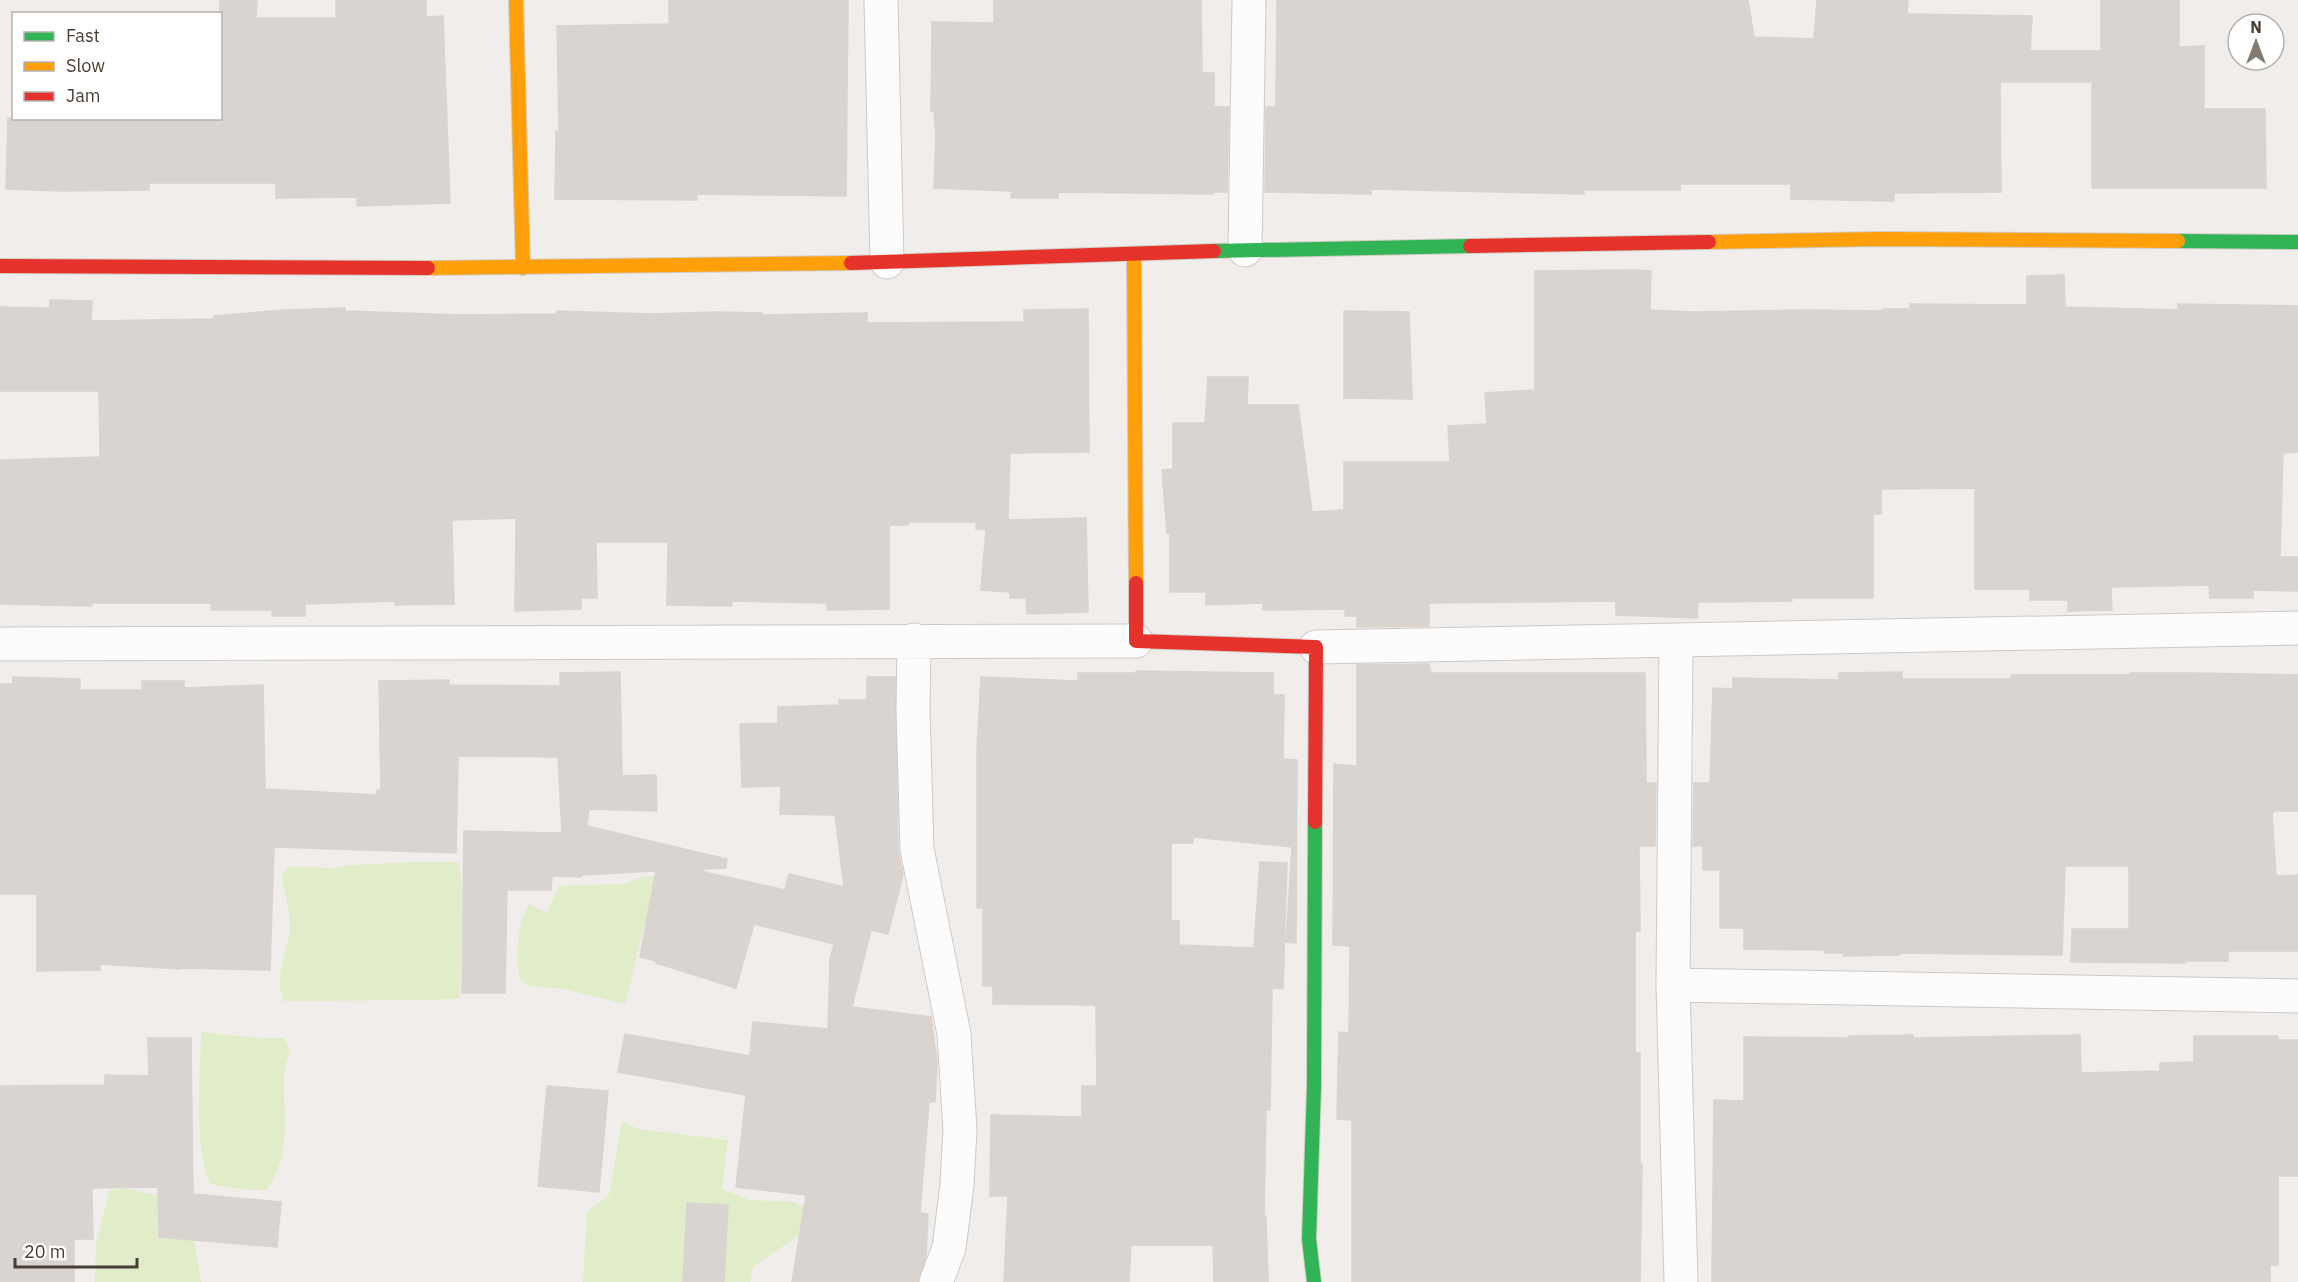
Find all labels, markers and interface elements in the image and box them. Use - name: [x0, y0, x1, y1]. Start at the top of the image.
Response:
- legend: [12, 12, 222, 120]
- north arrow: [2226, 12, 2286, 72]
- text: N: [2250, 17, 2262, 37]
- text: Fast: [66, 24, 100, 47]
- text: Slow: [66, 54, 105, 77]
- text: Jam: [66, 84, 101, 107]
- scale bar: [15, 1231, 136, 1269]
- text: 20 m: [24, 1240, 66, 1263]

